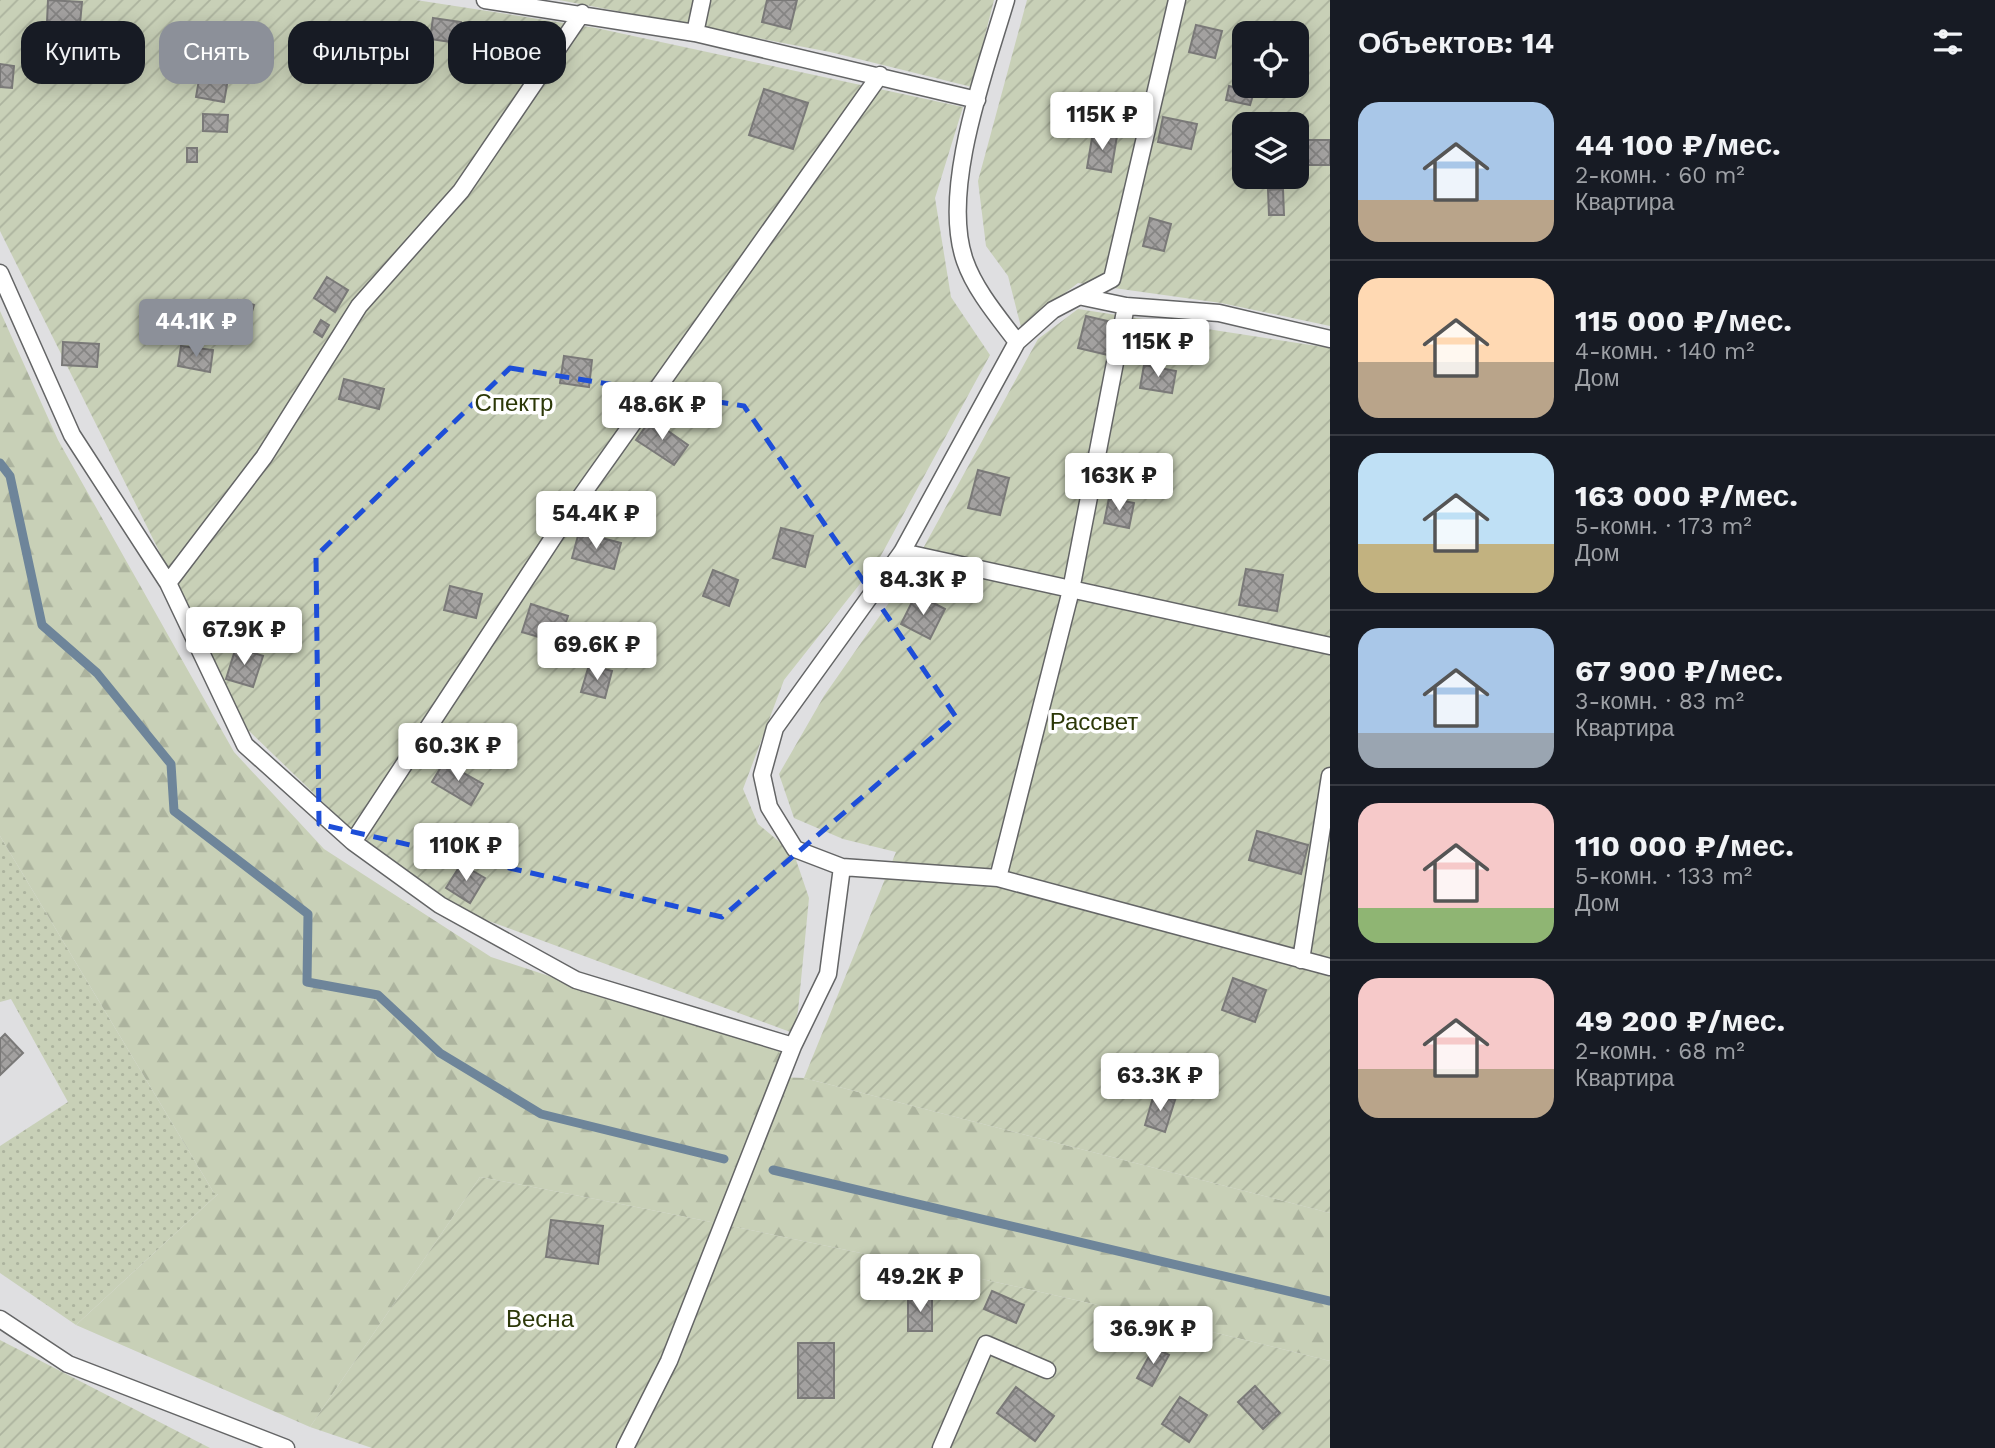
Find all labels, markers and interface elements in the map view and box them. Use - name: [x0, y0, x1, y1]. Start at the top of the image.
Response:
- chip: Купить: [21, 21, 145, 84]
- chip: Снять: [159, 21, 274, 84]
- chip: Фильтры: [288, 21, 434, 84]
- chip: Новое: [448, 21, 566, 84]
- map controls: [1232, 21, 1309, 189]
- button: locate: [1232, 21, 1309, 98]
- icon: filters: [1929, 23, 1967, 61]
- text: Объектов: 14: [1358, 25, 1554, 60]
- pin: 115K ₽: [1045, 92, 1159, 152]
- text: 115K ₽: [1066, 101, 1138, 128]
- button: layers: [1232, 112, 1309, 189]
- text: 44 100 ₽/мес.: [1575, 127, 1781, 162]
- icon: home: [1414, 130, 1498, 214]
- text: 2-комн. · 60 m²: [1575, 162, 1745, 189]
- text: Квартира: [1575, 189, 1674, 216]
- pin: 44.1K ₽: [131, 300, 261, 359]
- text: 115 000 ₽/мес.: [1575, 303, 1792, 338]
- icon: home: [1414, 306, 1498, 390]
- text: 44.1K ₽: [155, 308, 237, 335]
- pin: 115K ₽: [1101, 320, 1215, 379]
- text: 115K ₽: [1122, 328, 1194, 355]
- text: 4-комн. · 140 m²: [1575, 338, 1754, 365]
- text: Дом: [1575, 365, 1619, 392]
- pin: 48.6K ₽: [597, 382, 727, 442]
- park label: Спектр: [475, 389, 553, 417]
- text: 48.6K ₽: [618, 391, 706, 418]
- pin: 163K ₽: [1062, 454, 1176, 513]
- text: 163K ₽: [1081, 462, 1157, 489]
- text: 163 000 ₽/мес.: [1575, 478, 1798, 513]
- icon: home: [1414, 481, 1498, 565]
- pin: 54.4K ₽: [531, 491, 661, 551]
- text: 54.4K ₽: [552, 500, 640, 527]
- text: 5-комн. · 173 m²: [1575, 513, 1752, 540]
- text: Дом: [1575, 540, 1619, 567]
- pin: 84.3K ₽: [858, 558, 988, 617]
- text: 84.3K ₽: [879, 566, 967, 593]
- pin: 67.9K ₽: [179, 608, 309, 667]
- text: 67.9K ₽: [202, 616, 286, 643]
- pin: 69.6K ₽: [532, 622, 662, 682]
- text: 69.6K ₽: [553, 631, 641, 658]
- text: 67 900 ₽/мес.: [1575, 653, 1783, 688]
- icon: home: [1414, 656, 1498, 740]
- text: 3-комн. · 83 m²: [1575, 688, 1744, 715]
- park label: Рассвет: [1050, 708, 1138, 736]
- text: Квартира: [1575, 715, 1674, 742]
- pin: 60.3K ₽: [393, 724, 523, 783]
- text: 60.3K ₽: [414, 732, 502, 759]
- pin: 110K ₽: [409, 824, 523, 883]
- text: 110 000 ₽/мес.: [1575, 828, 1794, 863]
- icon: home: [1414, 831, 1498, 915]
- text: 110K ₽: [430, 832, 502, 859]
- text: 5-комн. · 133 m²: [1575, 863, 1752, 890]
- text: Дом: [1575, 890, 1619, 917]
- text: 49 200 ₽/мес.: [1575, 1003, 1785, 1038]
- icon: home: [1414, 1006, 1498, 1090]
- text: 2-комн. · 68 m²: [1575, 1038, 1745, 1065]
- pin: 63.3K ₽: [1095, 1054, 1225, 1113]
- text: 63.3K ₽: [1117, 1062, 1203, 1089]
- text: Квартира: [1575, 1065, 1674, 1092]
- pin: 49.2K ₽: [855, 1254, 985, 1314]
- text: 49.2K ₽: [876, 1263, 964, 1290]
- park label: Весна: [506, 1305, 575, 1333]
- pin: 36.9K ₽: [1088, 1306, 1218, 1366]
- text: 36.9K ₽: [1110, 1315, 1196, 1342]

